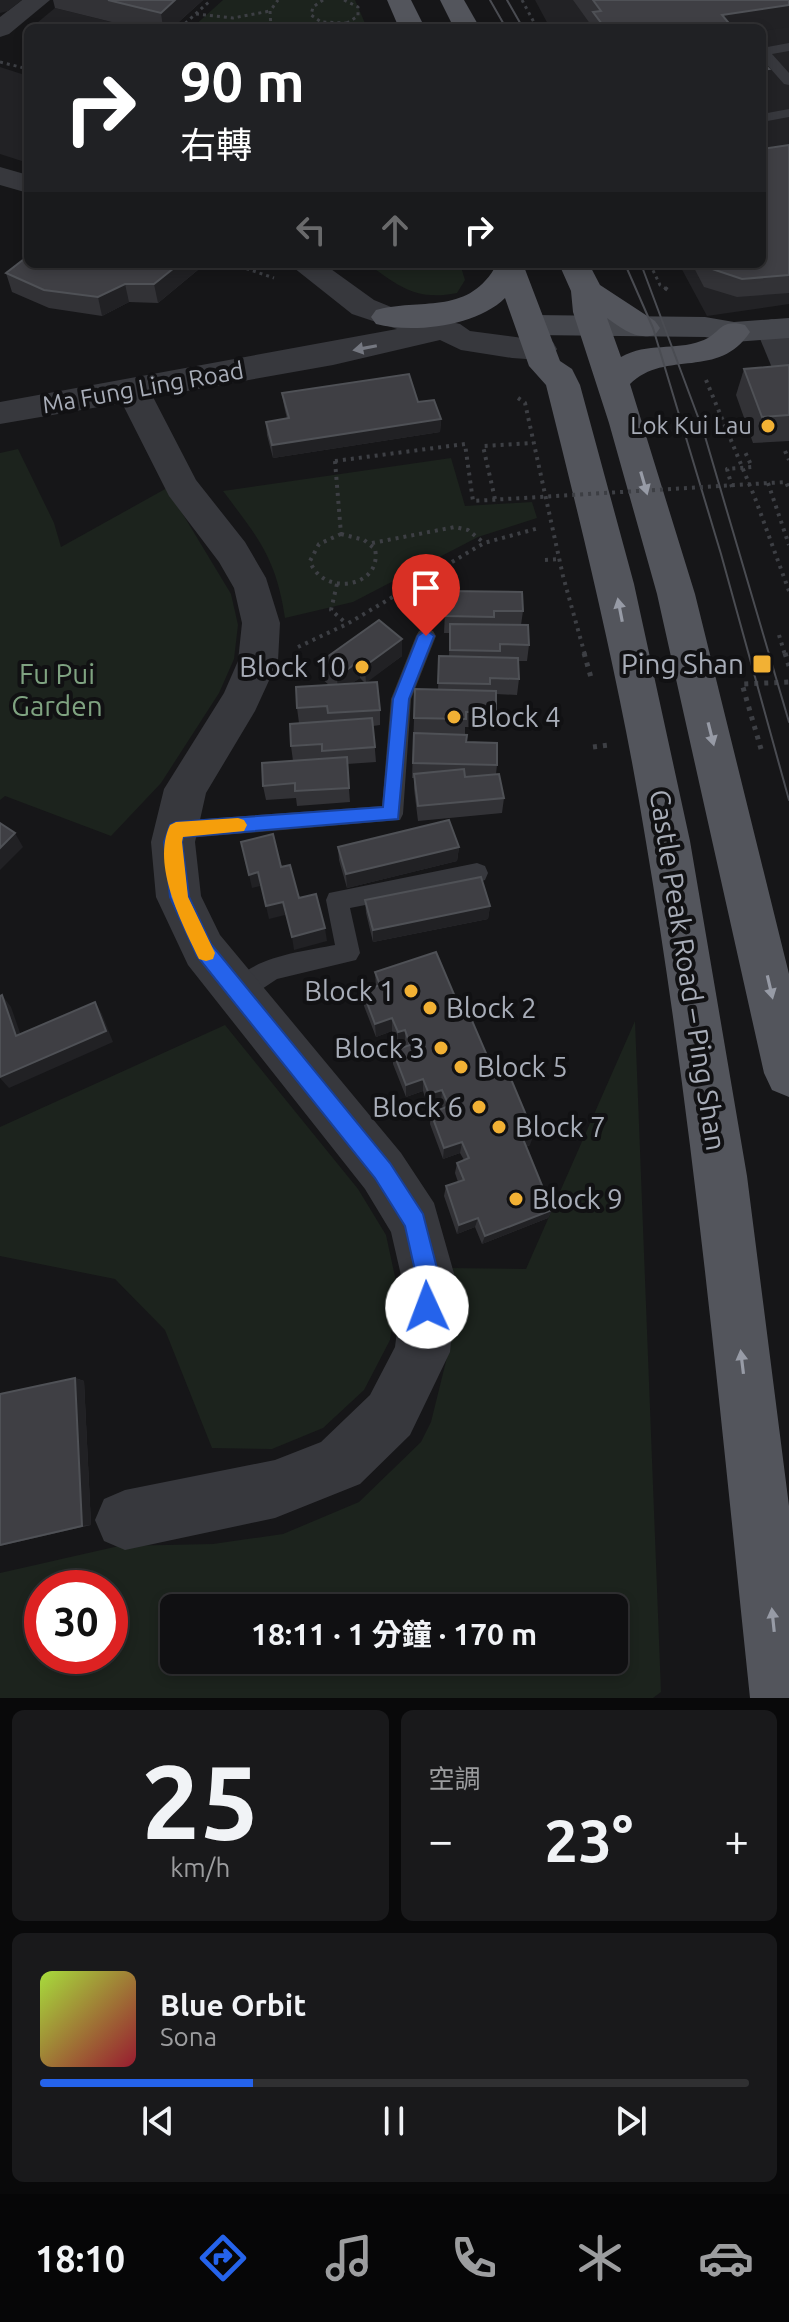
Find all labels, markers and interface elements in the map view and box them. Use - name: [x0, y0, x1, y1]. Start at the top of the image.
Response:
- text: 90 m: [180, 50, 305, 113]
- icon: right: [48, 56, 152, 160]
- text: 右轉: [180, 124, 252, 165]
- icon: left: [289, 208, 333, 252]
- icon: ahead: [373, 208, 417, 252]
- icon: right: [457, 208, 501, 252]
- one-way arrow: [352, 342, 377, 354]
- street label: Ma Fung Ling Road: [40, 356, 246, 419]
- place label: Lok Kui Lau: [630, 412, 752, 439]
- marker: Lok Kui Lau: [759, 417, 777, 435]
- one-way arrow: [638, 470, 650, 495]
- pin: [392, 554, 460, 636]
- icon: arrive: [404, 566, 448, 610]
- one-way arrow: [614, 597, 626, 622]
- place label: Ping Shan: [621, 648, 744, 679]
- place label: Block 10: [239, 651, 346, 682]
- marker: Ping Shan: [751, 653, 773, 675]
- park label: Fu Pui Garden: [11, 658, 103, 721]
- marker: Block 10: [353, 658, 371, 676]
- place label: Block 4: [470, 701, 561, 732]
- marker: Block 4: [445, 708, 463, 726]
- one-way arrow: [705, 721, 717, 746]
- street label: Castle Peak Road – Ping Shan: [645, 787, 732, 1153]
- one-way arrow: [765, 974, 777, 999]
- place label: Block 1: [304, 975, 395, 1006]
- marker: Block 1: [402, 982, 420, 1000]
- place label: Block 2: [446, 992, 537, 1023]
- marker: Block 2: [421, 999, 439, 1017]
- place label: Block 3: [334, 1032, 425, 1063]
- marker: Block 3: [432, 1039, 450, 1057]
- place label: Block 5: [477, 1051, 568, 1082]
- marker: Block 5: [452, 1058, 470, 1076]
- place label: Block 6: [372, 1091, 463, 1122]
- marker: Block 6: [470, 1098, 488, 1116]
- place label: Block 7: [515, 1111, 606, 1142]
- marker: Block 7: [490, 1118, 508, 1136]
- place label: Block 9: [532, 1183, 623, 1214]
- marker: Block 9: [507, 1190, 525, 1208]
- position arrow: [385, 1265, 469, 1349]
- one-way arrow: [736, 1349, 749, 1374]
- speed limit sign: 30: [24, 1570, 128, 1674]
- one-way arrow: [766, 1608, 779, 1633]
- text: 18:11 · 1 分鐘 · 170 m: [251, 1617, 537, 1651]
- text: 25: [142, 1742, 259, 1859]
- text: 空調: [429, 1764, 481, 1793]
- text: 23°: [544, 1806, 633, 1873]
- text: −: [429, 1815, 453, 1864]
- text: +: [724, 1815, 749, 1864]
- text: km/h: [170, 1853, 230, 1882]
- text: Blue Orbit: [160, 1988, 306, 2022]
- text: Sona: [160, 2022, 217, 2051]
- icon: previous: [136, 2099, 180, 2143]
- icon: pause: [372, 2099, 416, 2143]
- icon: next: [609, 2099, 653, 2143]
- icon: directions: [195, 2230, 251, 2286]
- icon: music: [321, 2230, 377, 2286]
- icon: phone: [446, 2230, 502, 2286]
- icon: climate: [572, 2230, 628, 2286]
- icon: car: [698, 2230, 754, 2286]
- text: 18:10: [35, 2238, 125, 2279]

